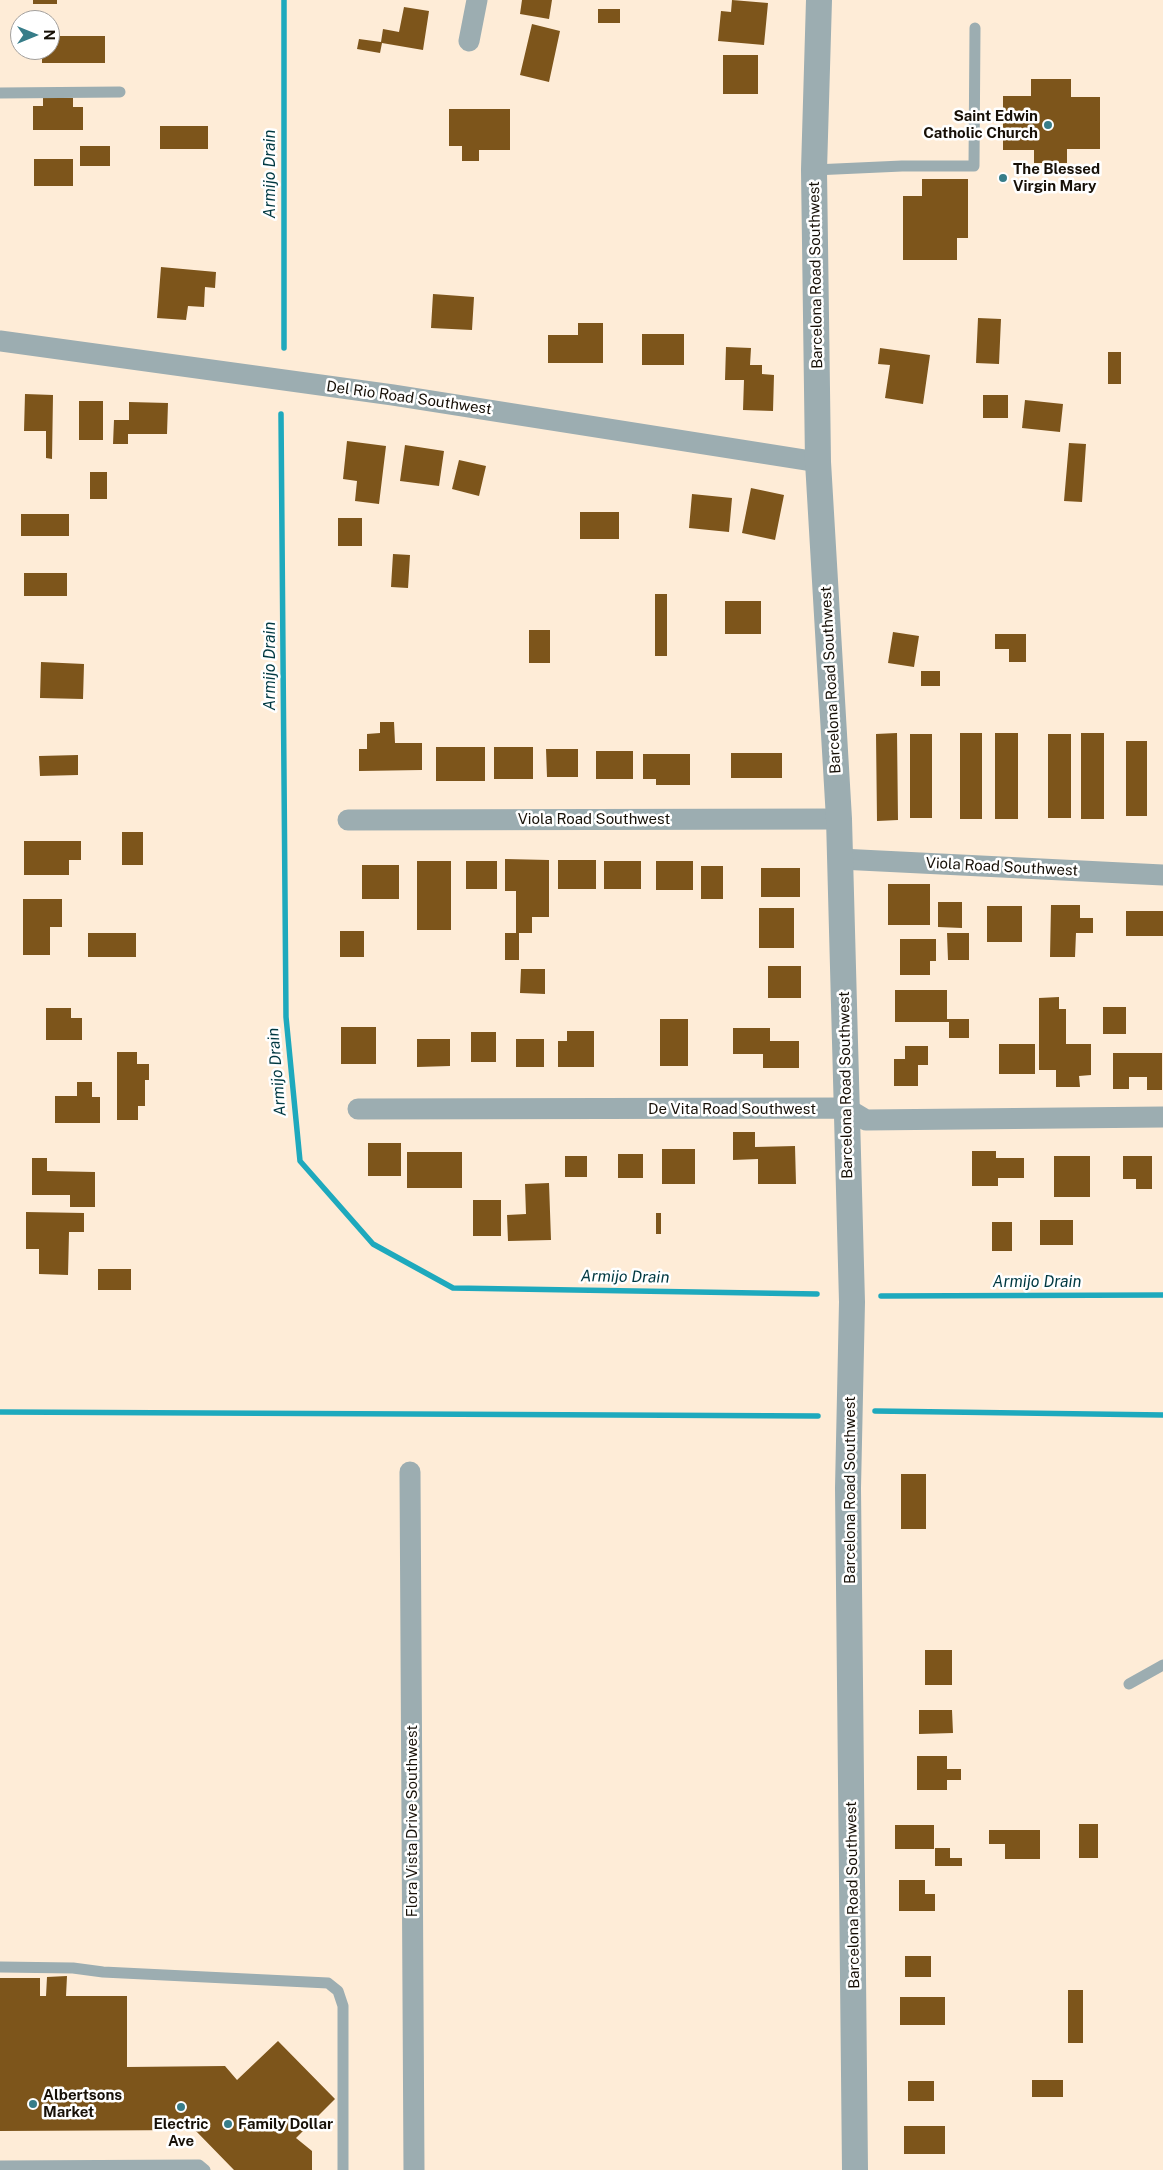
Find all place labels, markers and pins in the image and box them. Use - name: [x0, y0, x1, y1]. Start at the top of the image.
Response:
- place label: Saint Edwin Catholic Church: [923, 107, 1038, 142]
- marker: Saint Edwin Catholic Church: [1042, 119, 1054, 131]
- place label: The Blessed Virgin Mary: [1013, 160, 1100, 195]
- marker: The Blessed Virgin Mary: [997, 172, 1009, 184]
- place label: Albertsons Market: [43, 2086, 122, 2121]
- marker: Albertsons Market: [27, 2098, 39, 2110]
- marker: Electric Ave: [175, 2101, 187, 2113]
- place label: Electric Ave: [153, 2115, 209, 2150]
- place label: Family Dollar: [238, 2115, 333, 2133]
- marker: Family Dollar: [222, 2118, 234, 2130]

